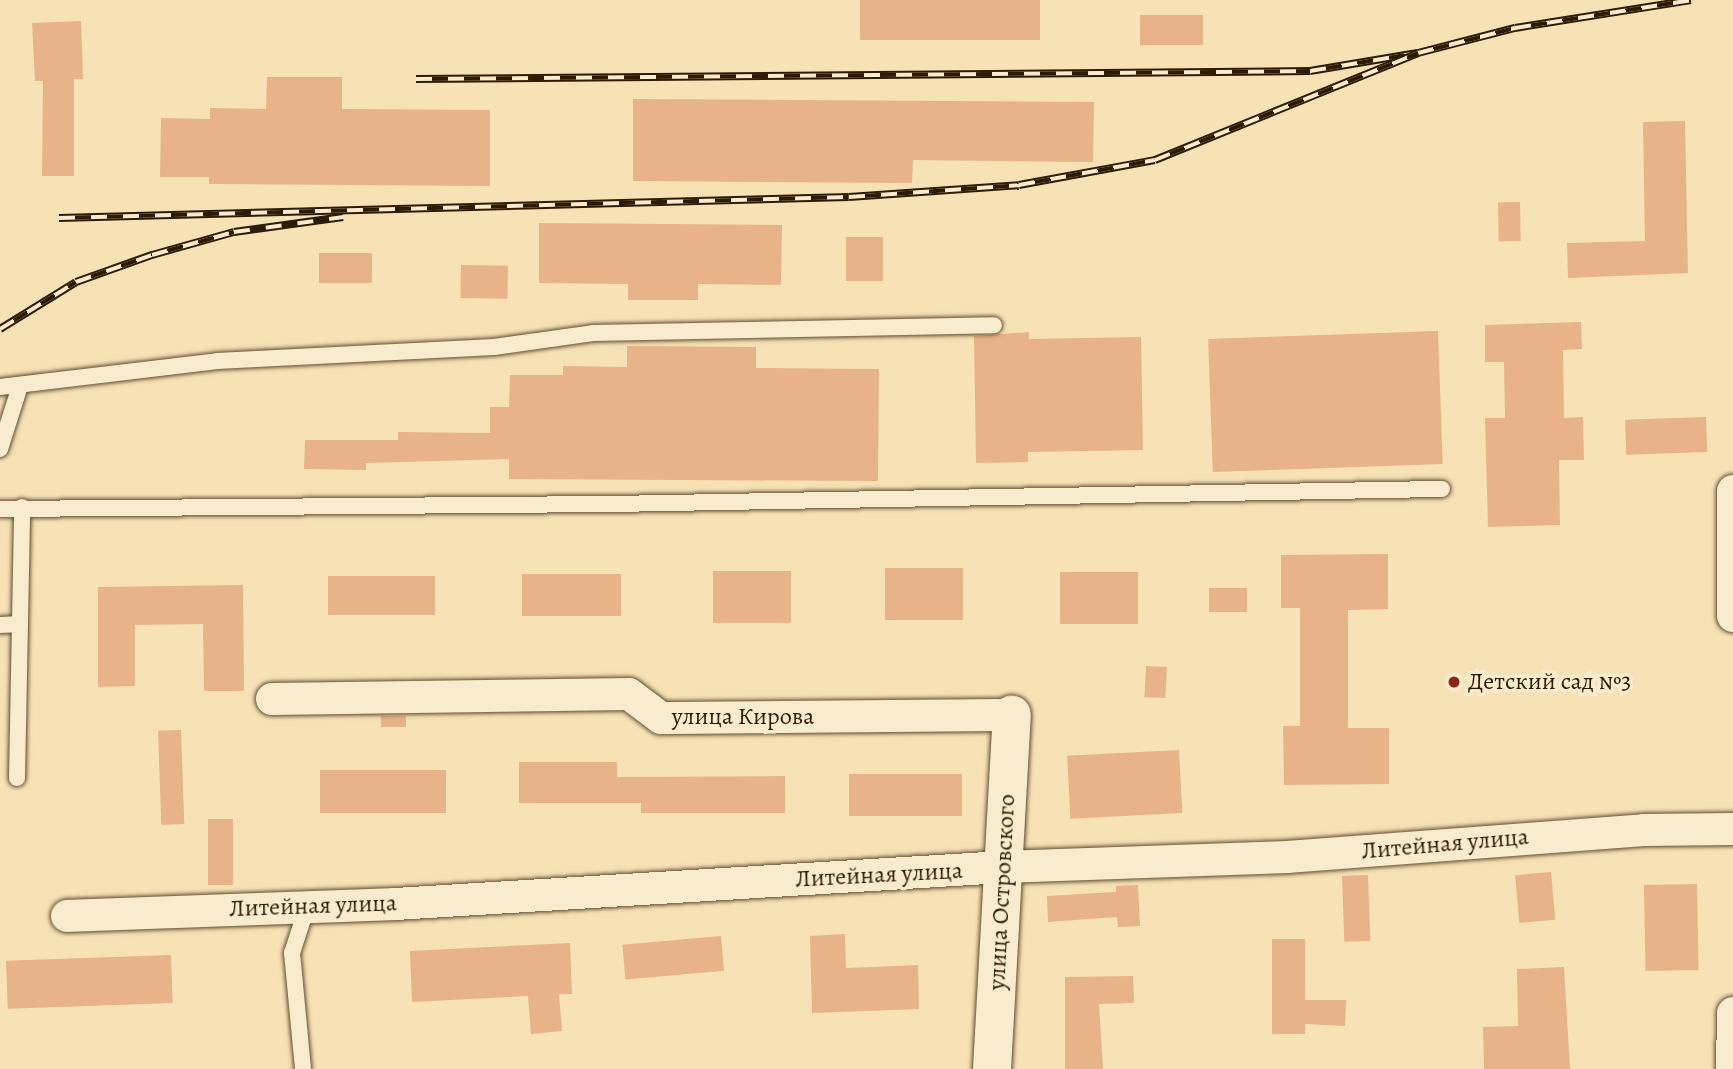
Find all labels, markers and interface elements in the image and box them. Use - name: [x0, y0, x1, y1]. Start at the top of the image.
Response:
- place label: Детский сад №3: [1468, 668, 1631, 696]
- marker: Детский сад №3: [1446, 674, 1462, 690]
- street label: улица Кирова: [672, 703, 814, 731]
- street label: улица Островского: [982, 793, 1022, 991]
- street label: Литейная улица: [1360, 822, 1530, 866]
- street label: Литейная улица: [794, 856, 964, 894]
- street label: Литейная улица: [229, 889, 397, 923]

